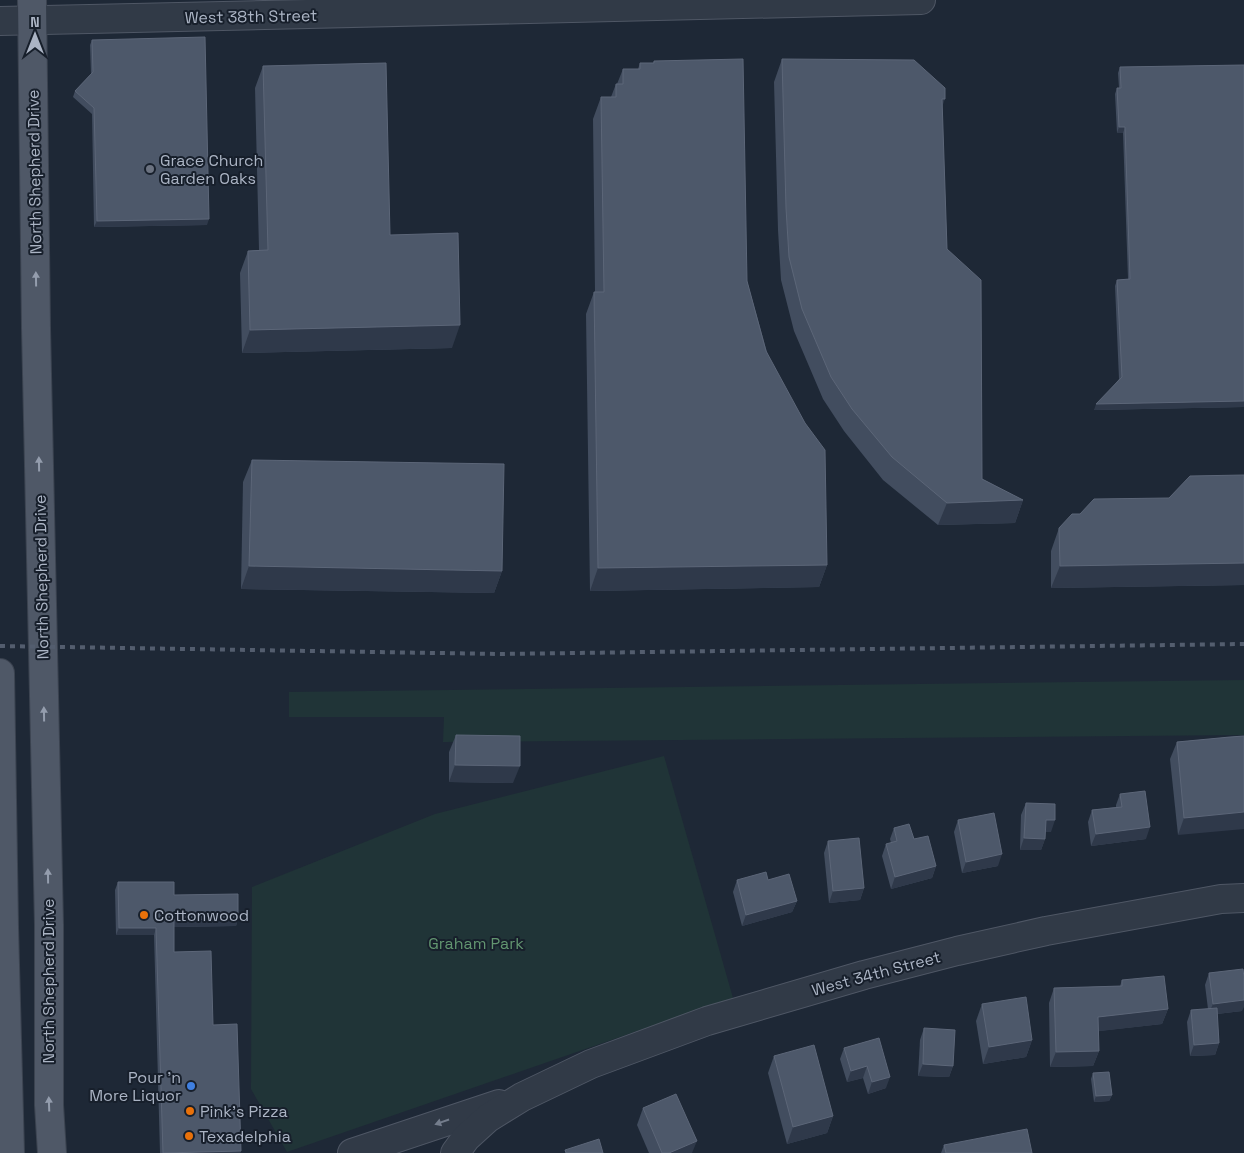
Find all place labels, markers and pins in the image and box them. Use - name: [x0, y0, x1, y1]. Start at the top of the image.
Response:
- place label: Grace Church Garden Oaks: [160, 150, 263, 189]
- marker: Grace Church Garden Oaks: [144, 163, 156, 175]
- place label: Cottonwood: [154, 905, 249, 926]
- marker: Cottonwood: [138, 909, 150, 921]
- place label: Pour 'n More Liquor: [89, 1067, 181, 1106]
- marker: Pour 'n More Liquor: [185, 1080, 197, 1092]
- place label: Pink's Pizza: [200, 1101, 288, 1122]
- marker: Pink's Pizza: [184, 1105, 196, 1117]
- place label: Texadelphia: [199, 1126, 291, 1147]
- marker: Texadelphia: [183, 1130, 195, 1142]

